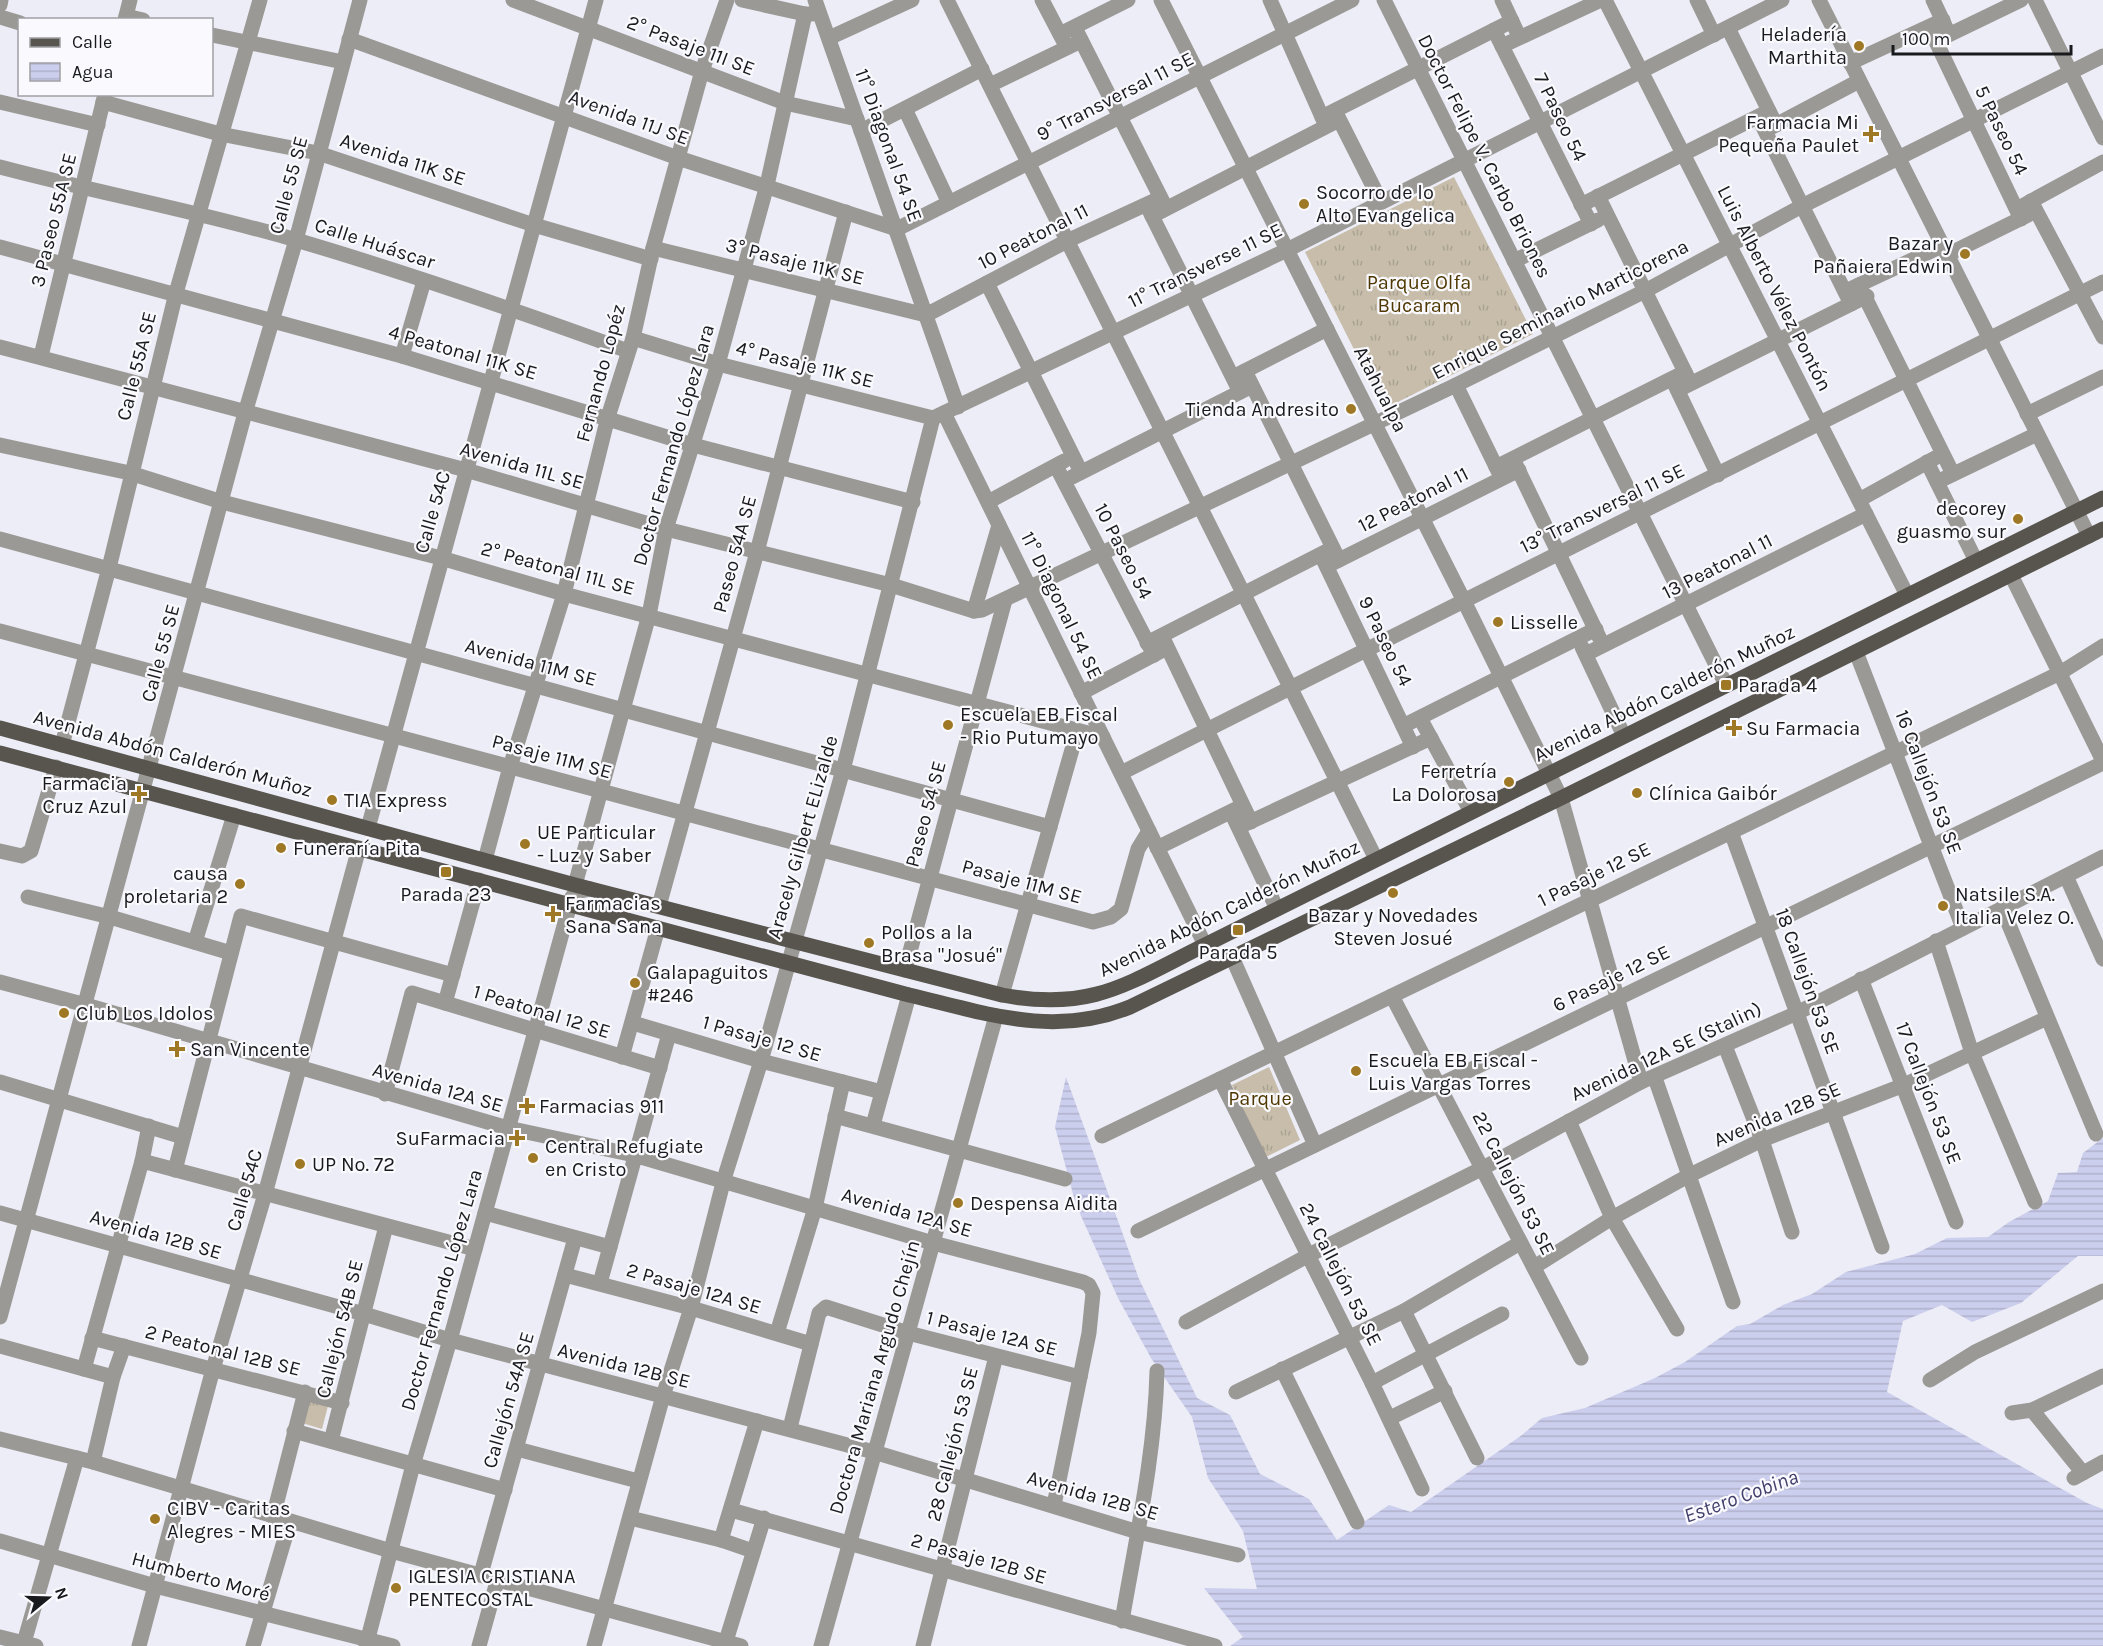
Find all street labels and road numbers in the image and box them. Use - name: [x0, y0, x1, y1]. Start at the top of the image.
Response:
- street label: 2° Pasaje 11I SE: [624, 11, 758, 80]
- street label: Doctor Felipe V. Carbo Briones: [1413, 31, 1556, 282]
- street label: 9° Transversal 11 SE: [1033, 47, 1198, 146]
- street label: 11° Diagonal 54 SE: [850, 66, 927, 225]
- street label: 7 Paseo 54: [1529, 69, 1592, 165]
- street label: 5 Paseo 54: [1970, 82, 2033, 179]
- street label: Avenida 11J SE: [566, 85, 692, 150]
- street label: Avenida 11K SE: [337, 128, 468, 191]
- street label: Calle 55 SE: [264, 134, 313, 236]
- street label: 3 Paseo 55A SE: [26, 151, 81, 289]
- street label: Luis Alberto Vélez Pontón: [1713, 181, 1837, 395]
- street label: 10 Peatonal 11: [974, 199, 1092, 274]
- street label: Calle Huáscar: [312, 213, 439, 274]
- street label: 11° Transverse 11 SE: [1124, 218, 1286, 313]
- street label: 3° Pasaje 11K SE: [723, 233, 866, 290]
- street label: Enrique Seminario Marticorena: [1428, 235, 1692, 384]
- street label: Fernando Lopéz: [571, 302, 630, 445]
- street label: Calle 55A SE: [112, 309, 161, 423]
- street label: 4 Peatonal 11K SE: [386, 320, 540, 385]
- street label: Doctor Fernando López Lara: [628, 322, 719, 568]
- street label: 4° Pasaje 11K SE: [734, 336, 876, 393]
- street label: Atahualpa: [1349, 342, 1412, 436]
- street label: Avenida 11L SE: [457, 437, 586, 494]
- street label: 13° Transversal 11 SE: [1516, 459, 1688, 558]
- street label: 12 Peatonal 11: [1354, 462, 1472, 537]
- street label: Calle 54C: [410, 468, 455, 556]
- street label: Paseo 54A SE: [708, 493, 761, 615]
- street label: 10 Paseo 54: [1090, 500, 1157, 603]
- street label: 11° Diagonal 54 SE: [1016, 528, 1107, 683]
- street label: 13 Peatonal 11: [1658, 529, 1776, 604]
- street label: 2° Peatonal 11L SE: [479, 537, 637, 600]
- street label: 9 Paseo 54: [1354, 592, 1417, 690]
- street label: Calle 55 SE: [136, 602, 185, 704]
- street label: Avenida Abdón Calderón Muñoz: [1530, 620, 1798, 767]
- street label: Avenida 11M SE: [463, 634, 599, 691]
- street label: Avenida Abdón Calderón Muñoz: [31, 705, 315, 802]
- street label: 16 Callejón 53 SE: [1890, 707, 1967, 858]
- street label: Pasaje 11M SE: [489, 729, 614, 784]
- street label: Aracely Gilbert ELizalde: [762, 733, 843, 942]
- street label: Paseo 54 SE: [900, 758, 951, 870]
- street label: Avenida Abdón Calderón Muñoz: [1095, 835, 1363, 982]
- street label: 1 Pasaje 12 SE: [1534, 837, 1654, 912]
- street label: Pasaje 11M SE: [959, 854, 1084, 909]
- street label: 18 Callejón 53 SE: [1770, 905, 1845, 1057]
- street label: 6 Pasaje 12 SE: [1549, 940, 1674, 1017]
- street label: 1 Peatonal 12 SE: [471, 980, 613, 1043]
- street label: Avenida 12A SE (Stalin): [1567, 997, 1765, 1106]
- street label: 1 Pasaje 12 SE: [700, 1011, 824, 1066]
- street label: 17 Callejón 53 SE: [1891, 1019, 1966, 1168]
- street label: Avenida 12A SE: [370, 1058, 506, 1117]
- street label: Avenida 12B SE: [1710, 1077, 1844, 1152]
- street label: 22 Callejón 53 SE: [1467, 1108, 1560, 1259]
- street label: Calle 54C: [222, 1146, 267, 1234]
- street label: Doctor Fernando López Lara: [396, 1167, 487, 1413]
- street label: Avenida 12A SE: [839, 1183, 975, 1242]
- street label: 24 Callejón 53 SE: [1295, 1199, 1387, 1350]
- street label: Avenida 12B SE: [87, 1205, 224, 1264]
- street label: Doctora Mariana Argudo Chejín: [824, 1237, 925, 1517]
- street label: Callejón 54B SE: [311, 1258, 368, 1401]
- street label: 2 Pasaje 12A SE: [624, 1258, 764, 1319]
- street label: 1 Pasaje 12A SE: [924, 1306, 1060, 1361]
- street label: 2 Peatonal 12B SE: [143, 1320, 303, 1381]
- street label: Callejón 54A SE: [478, 1329, 539, 1471]
- street label: Avenida 12B SE: [555, 1338, 693, 1393]
- street label: 28 Callejón 53 SE: [922, 1364, 983, 1524]
- street label: Avenida 12B SE: [1024, 1466, 1161, 1525]
- street label: 2 Pasaje 12B SE: [908, 1528, 1049, 1589]
- street label: Humberto Moré: [129, 1547, 272, 1606]

